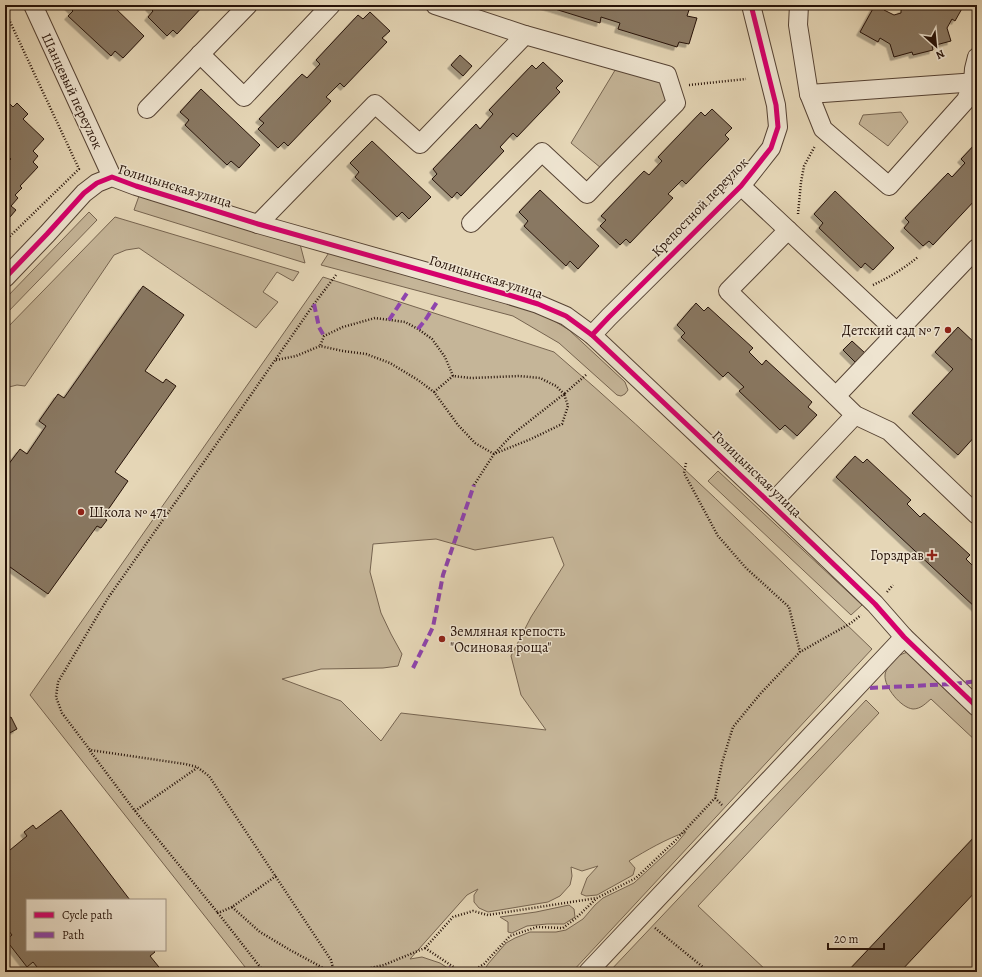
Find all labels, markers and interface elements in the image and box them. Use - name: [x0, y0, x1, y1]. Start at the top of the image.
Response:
- north arrow: [916, 26, 956, 66]
- street label: Шанцевый переулок: [37, 30, 107, 152]
- text: N: [933, 46, 947, 63]
- street label: Крепостной переулок: [647, 153, 753, 261]
- street label: Голицынская улица: [116, 160, 235, 213]
- street label: Голицынская улица: [427, 251, 546, 304]
- place label: Детский сад № 7: [842, 321, 940, 340]
- marker: Детский сад № 7: [943, 325, 953, 335]
- street label: Голицынская улица: [708, 426, 807, 522]
- place label: Школа № 471: [89, 503, 167, 522]
- marker: Школа № 471: [76, 507, 86, 517]
- place label: Горздрав: [870, 546, 924, 565]
- marker: Горздрав: [927, 550, 937, 560]
- place label: Земляная крепость "Осиновая роща": [450, 622, 565, 657]
- marker: Земляная крепость "Осиновая роща": [437, 634, 447, 644]
- legend: [26, 899, 166, 951]
- text: Cycle path: [62, 907, 113, 923]
- scale bar: [828, 925, 884, 951]
- text: Path: [62, 927, 85, 943]
- text: 20 m: [834, 931, 858, 947]

